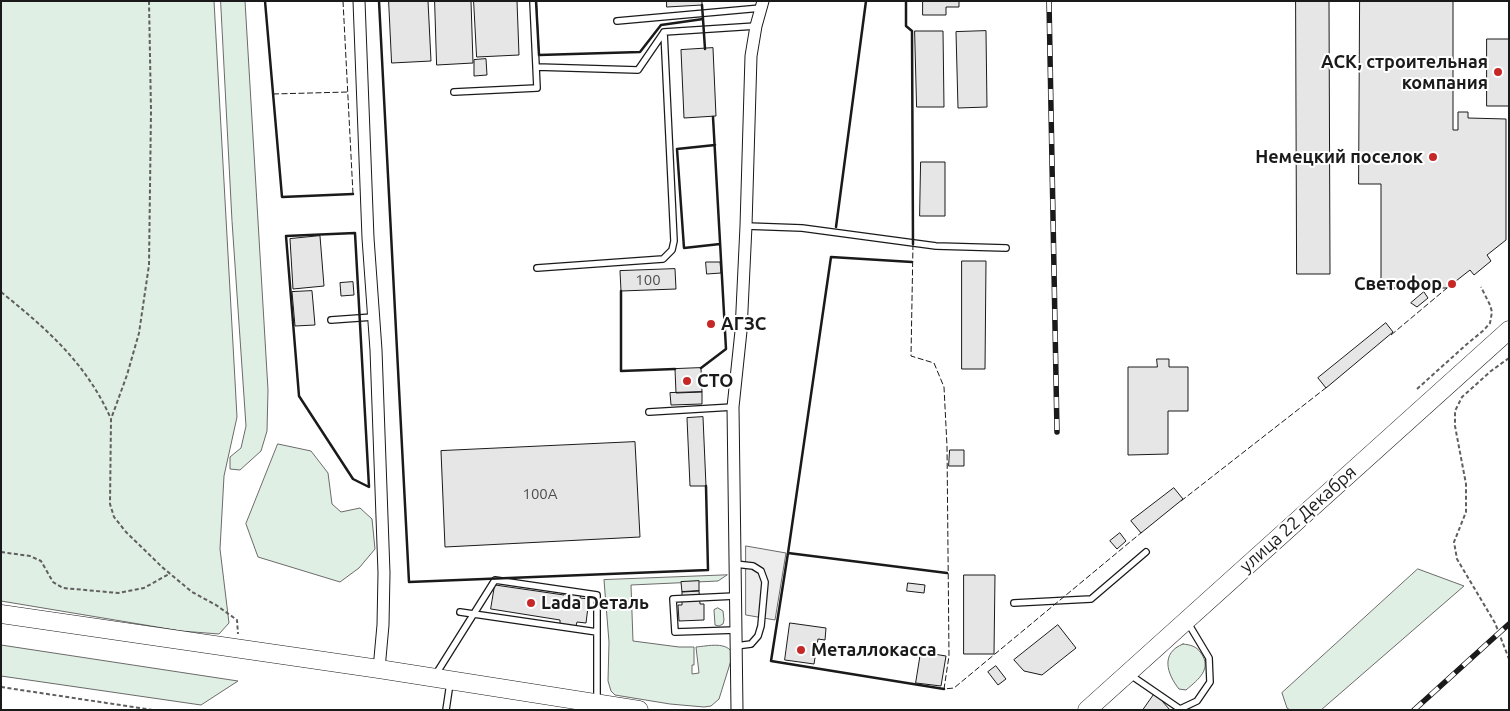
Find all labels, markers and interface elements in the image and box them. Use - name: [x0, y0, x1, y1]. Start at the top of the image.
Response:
- place label: АСК, строительная компания: [1321, 51, 1488, 94]
- marker: АСК, строительная компания: [1492, 66, 1504, 78]
- place label: Немецкий поселок: [1255, 146, 1423, 168]
- marker: Немецкий поселок: [1427, 151, 1439, 163]
- house number: 100: [635, 271, 661, 289]
- place label: Светофор: [1354, 273, 1442, 295]
- marker: Светофор: [1446, 278, 1458, 290]
- place label: АГЗС: [721, 313, 766, 335]
- marker: АГЗС: [705, 318, 717, 330]
- place label: СТО: [697, 370, 733, 392]
- marker: СТО: [681, 375, 693, 387]
- street label: улица 22 Декабря: [1235, 461, 1361, 577]
- house number: 100А: [522, 485, 558, 503]
- place label: Lada Dеталь: [541, 592, 649, 614]
- marker: Lada Dеталь: [525, 597, 537, 609]
- place label: Металлокасса: [811, 639, 937, 661]
- marker: Металлокасса: [795, 644, 807, 656]

